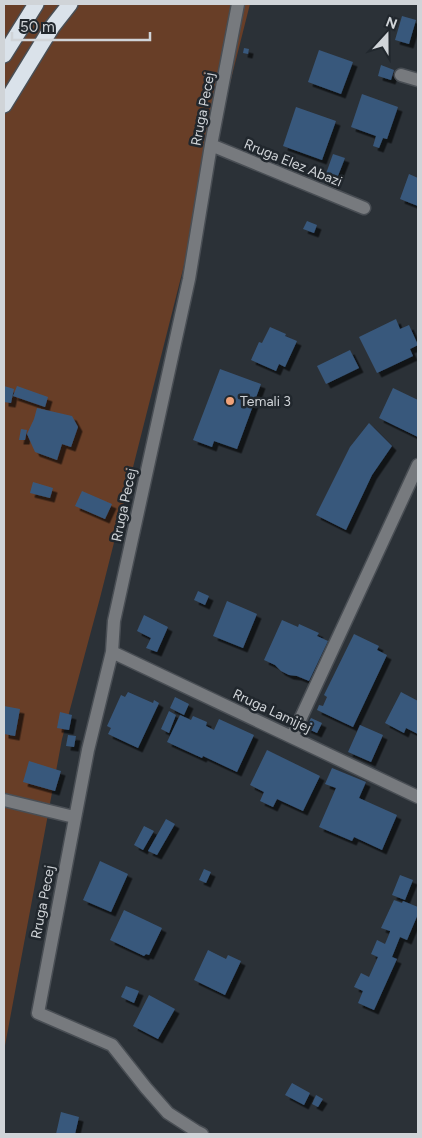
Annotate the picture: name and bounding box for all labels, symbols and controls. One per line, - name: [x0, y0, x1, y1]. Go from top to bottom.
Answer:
- scale bar: [12, 10, 150, 42]
- north arrow: [362, 10, 412, 60]
- text: N: [383, 13, 400, 33]
- text: 50 m: [20, 18, 55, 36]
- street label: Rruga Pecej: [188, 71, 218, 147]
- street label: Rruga Elez Abazi: [241, 136, 345, 190]
- place label: Temali 3: [240, 393, 291, 410]
- marker: Temali 3: [224, 395, 236, 407]
- street label: Rruga Pecej: [108, 467, 140, 543]
- street label: Rruga Lamijej: [230, 685, 314, 737]
- street label: Rruga Pecej: [28, 864, 58, 940]

